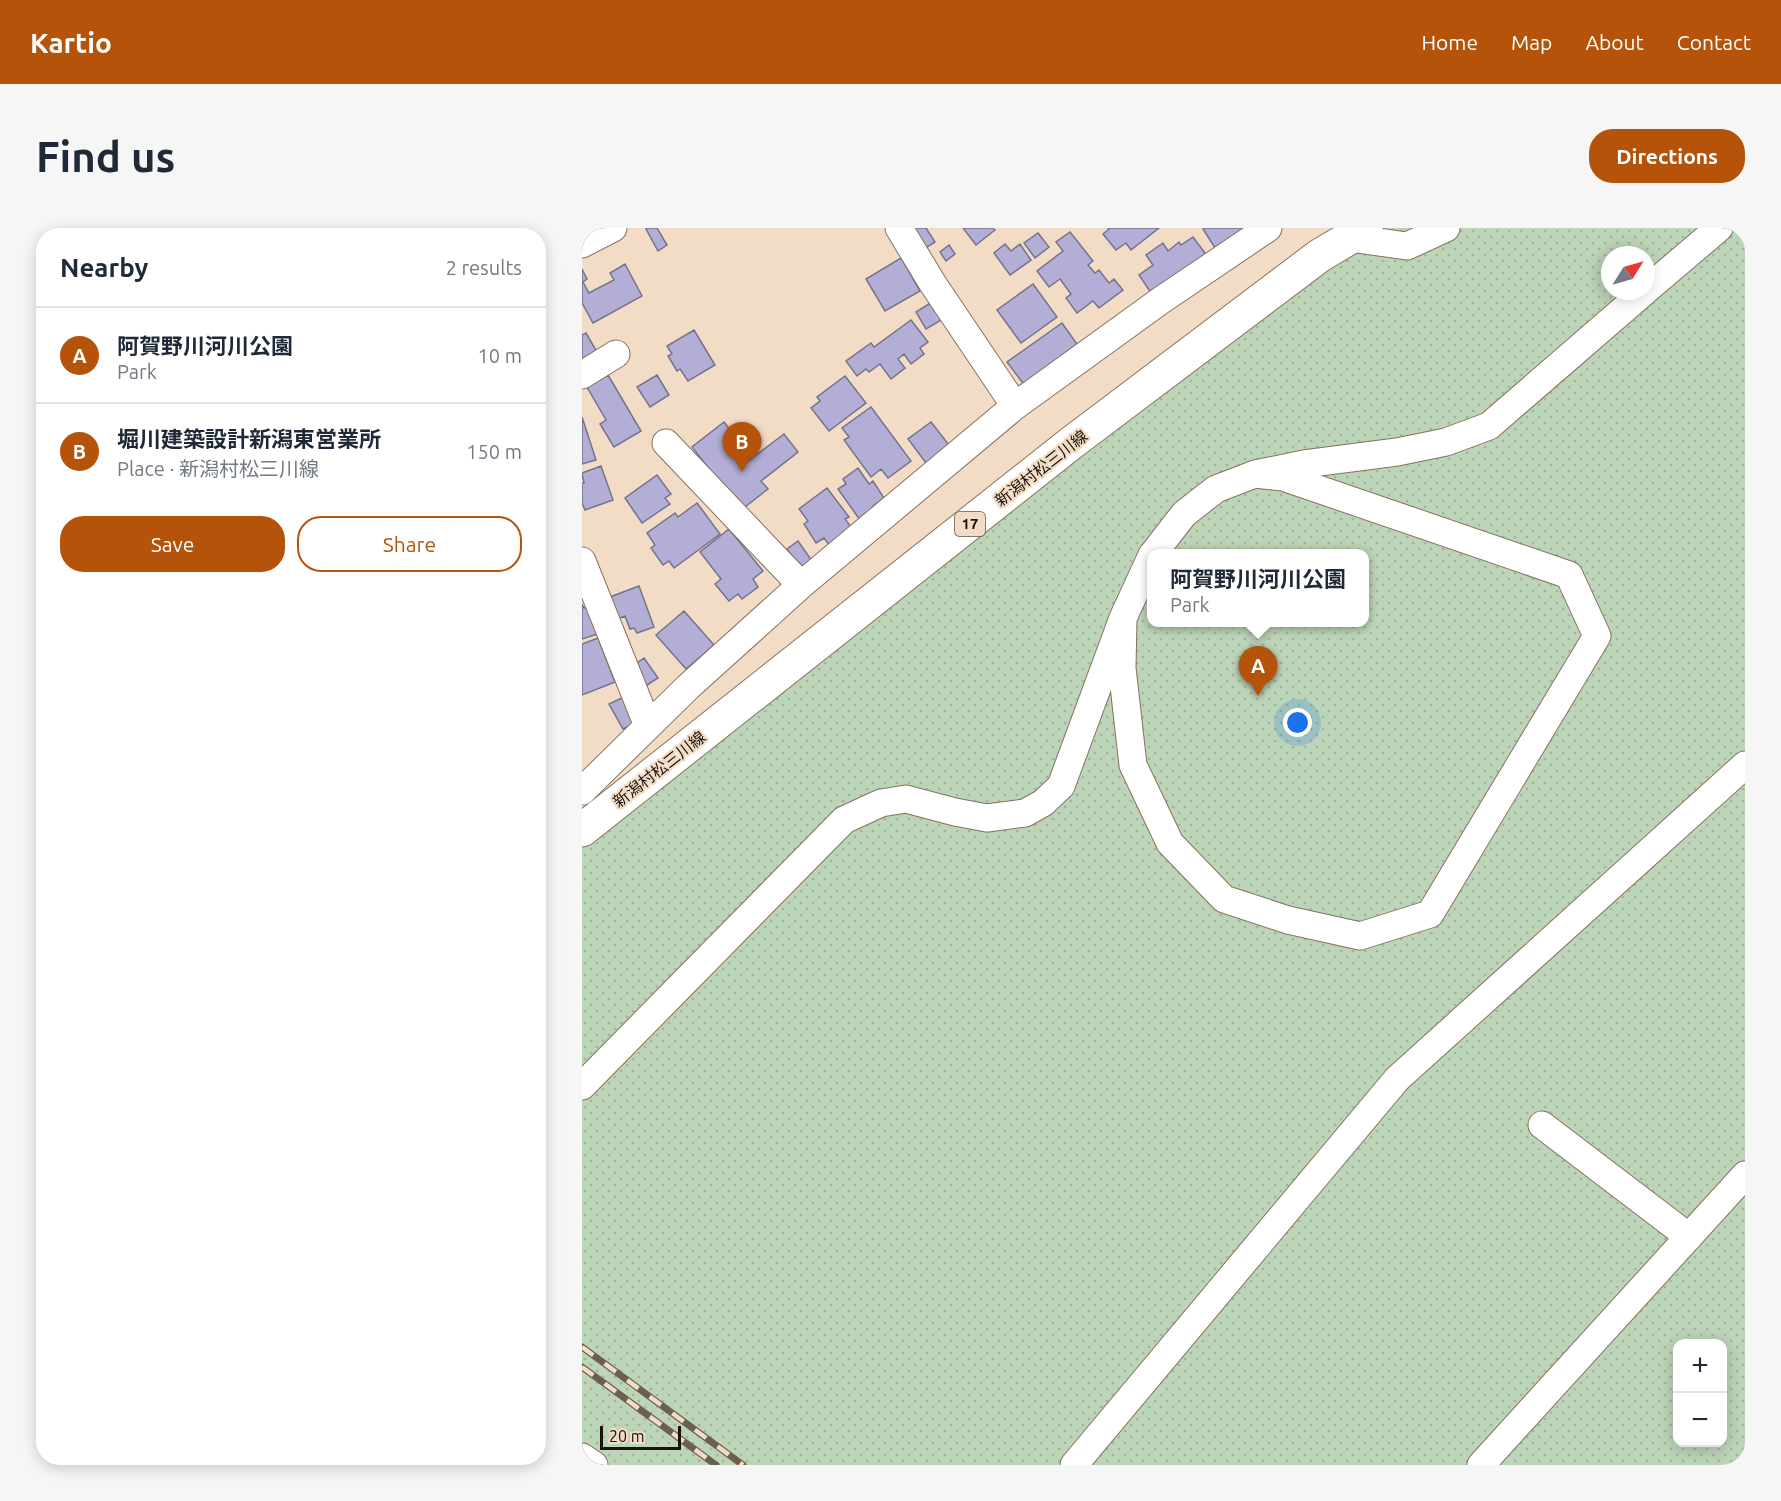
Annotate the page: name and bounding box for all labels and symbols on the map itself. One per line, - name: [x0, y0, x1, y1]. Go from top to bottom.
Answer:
- north arrow: [1601, 246, 1655, 300]
- pin: B: [722, 422, 762, 472]
- street label: 新潟村松三川線: [991, 426, 1091, 510]
- road number: 17: [955, 512, 985, 536]
- pin: A: [1238, 646, 1278, 696]
- your location: [1283, 708, 1312, 737]
- street label: 新潟村松三川線: [609, 727, 709, 811]
- scale bar: [600, 1423, 681, 1450]

